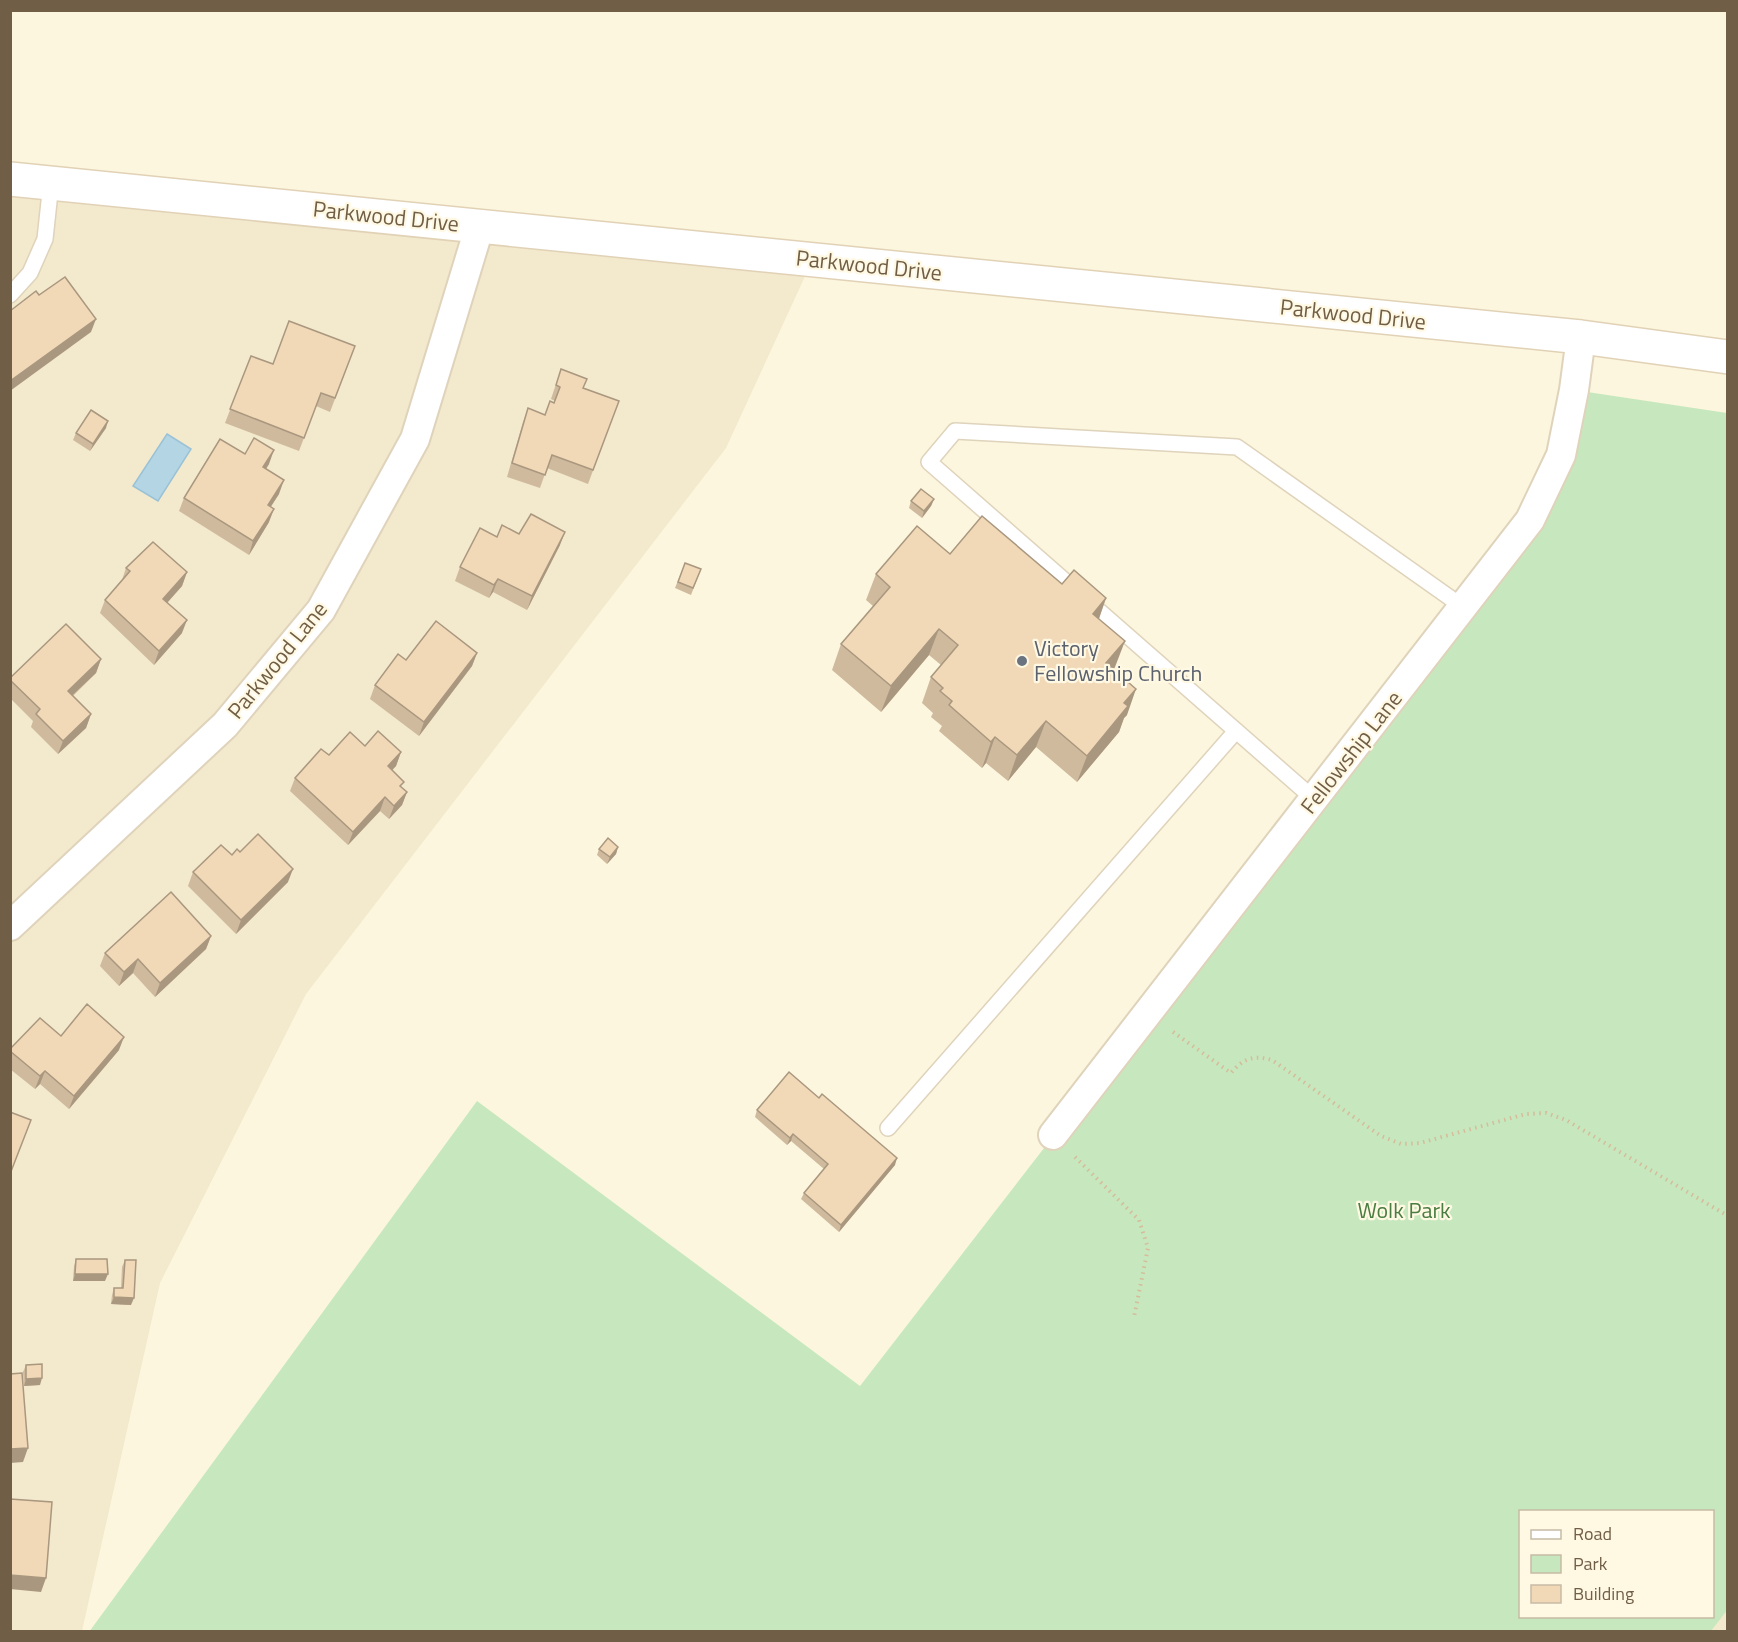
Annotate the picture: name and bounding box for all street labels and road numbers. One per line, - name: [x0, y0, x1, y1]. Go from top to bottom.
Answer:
- street label: Parkwood Drive: [311, 191, 461, 241]
- street label: Parkwood Drive: [794, 240, 944, 290]
- street label: Parkwood Drive: [1278, 289, 1428, 339]
- street label: Parkwood Lane: [219, 594, 335, 726]
- street label: Fellowship Lane: [1292, 683, 1410, 821]

